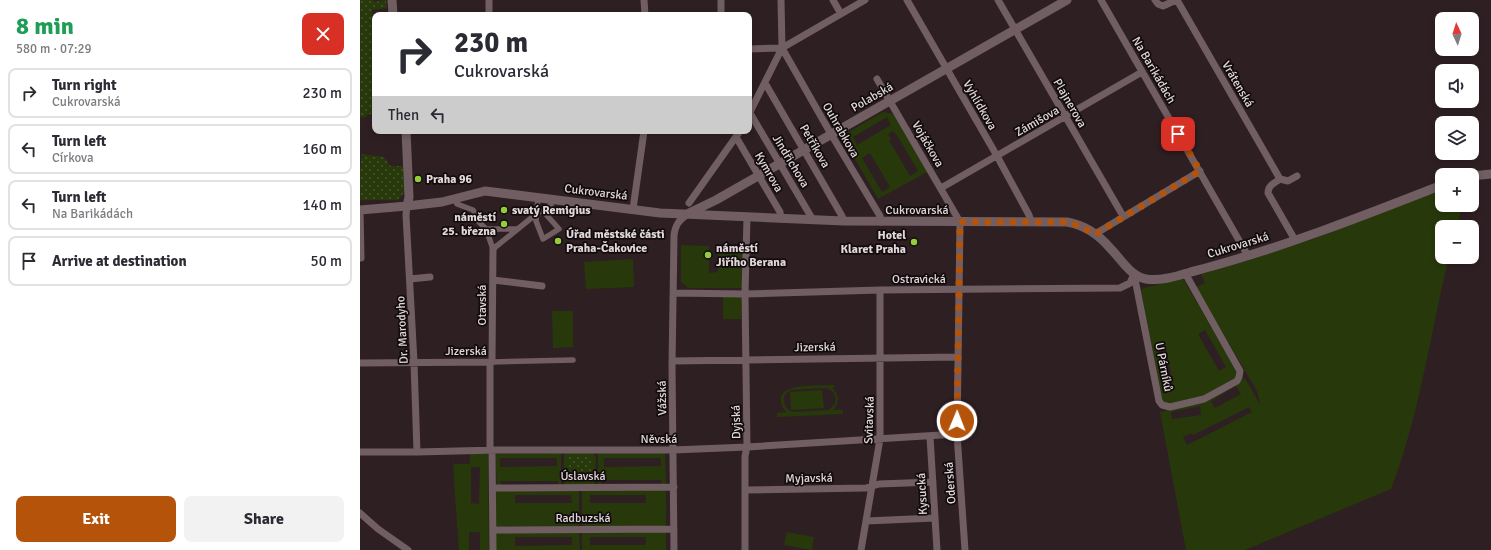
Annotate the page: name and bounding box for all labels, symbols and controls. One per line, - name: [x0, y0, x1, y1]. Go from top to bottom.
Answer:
- text: 8 min: [16, 11, 74, 41]
- north arrow: [1435, 12, 1479, 56]
- map controls: [1435, 12, 1479, 264]
- button: close: [302, 13, 344, 55]
- text: 230 m: [454, 26, 528, 60]
- icon: right: [388, 28, 440, 80]
- street label: Na Barikádách: [1128, 34, 1179, 106]
- text: 580 m · 07:29: [16, 41, 92, 57]
- street label: Vrátenská: [1218, 58, 1257, 110]
- text: Cukrovarská: [454, 60, 549, 82]
- button: sound: [1435, 64, 1479, 108]
- text: Turn right: [52, 76, 117, 94]
- street label: Plajnerova: [1050, 76, 1090, 130]
- street label: Vyhlídkova: [959, 78, 1000, 133]
- street label: Polabská: [849, 79, 896, 115]
- icon: right: [18, 82, 40, 104]
- text: 230 m: [302, 84, 342, 102]
- text: Cukrovarská: [52, 94, 121, 110]
- street label: Ouhrabkova: [819, 100, 862, 160]
- street label: Zámišova: [1013, 103, 1062, 140]
- icon: left: [427, 104, 449, 126]
- text: Then: [388, 106, 419, 124]
- button: layers: [1435, 116, 1479, 160]
- pin: [1161, 117, 1195, 151]
- street label: Vojáčkova: [908, 118, 947, 170]
- street label: Petříkova: [796, 122, 833, 171]
- icon: arrive: [1167, 123, 1189, 145]
- text: Turn left: [52, 132, 106, 150]
- street label: Jindřichova: [769, 132, 812, 191]
- icon: left: [18, 138, 40, 160]
- text: 160 m: [302, 140, 342, 158]
- street label: Kymrova: [751, 149, 786, 195]
- text: Církova: [52, 150, 94, 166]
- button: +: [1435, 168, 1479, 212]
- place label: Praha 96: [426, 172, 473, 187]
- marker: Praha 96: [413, 174, 423, 184]
- street label: Cukrovarská: [564, 181, 628, 204]
- text: Turn left: [52, 188, 106, 206]
- icon: left: [18, 194, 40, 216]
- text: 140 m: [302, 196, 342, 214]
- place label: svatý Remigius: [512, 203, 591, 218]
- street label: Cukrovarská: [885, 203, 949, 218]
- marker: svatý Remigius: [499, 205, 509, 215]
- text: Na Barikádách: [52, 206, 133, 222]
- place label: náměstí 25. března: [442, 210, 496, 239]
- marker: náměstí 25. března: [499, 219, 509, 229]
- button: −: [1435, 220, 1479, 264]
- place label: Úřad městské části Praha-Čakovice: [566, 227, 665, 256]
- place label: Hotel Klaret Praha: [841, 228, 906, 257]
- street label: Cukrovarská: [1206, 229, 1271, 262]
- marker: Úřad městské části Praha-Čakovice: [553, 236, 563, 246]
- marker: Hotel Klaret Praha: [909, 237, 919, 247]
- place label: náměstí Jiřího Berana: [716, 241, 786, 270]
- icon: arrive: [18, 250, 40, 272]
- marker: náměstí Jiřího Berana: [703, 250, 713, 260]
- text: Arrive at destination: [52, 252, 187, 270]
- text: 50 m: [311, 252, 342, 270]
- street label: Ostravická: [892, 272, 946, 287]
- street label: Otavská: [475, 285, 490, 325]
- street label: Dr. Marodyho: [393, 296, 412, 364]
- street label: Jizerská: [794, 340, 836, 355]
- street label: U Párníků: [1151, 341, 1176, 393]
- street label: Jizerská: [445, 344, 487, 359]
- street label: Vážská: [655, 380, 670, 416]
- street label: Svitavská: [861, 396, 878, 444]
- position arrow: [936, 400, 978, 442]
- street label: Dyjská: [729, 405, 744, 439]
- street label: Něvská: [641, 432, 677, 447]
- street label: Oderská: [942, 461, 959, 504]
- street label: Úslavská: [560, 469, 606, 484]
- street label: Myjavská: [785, 471, 833, 486]
- street label: Kysucká: [914, 473, 931, 515]
- button: Exit: [16, 496, 176, 542]
- button: Share: [184, 496, 344, 542]
- street label: Radbuzská: [555, 511, 611, 526]

